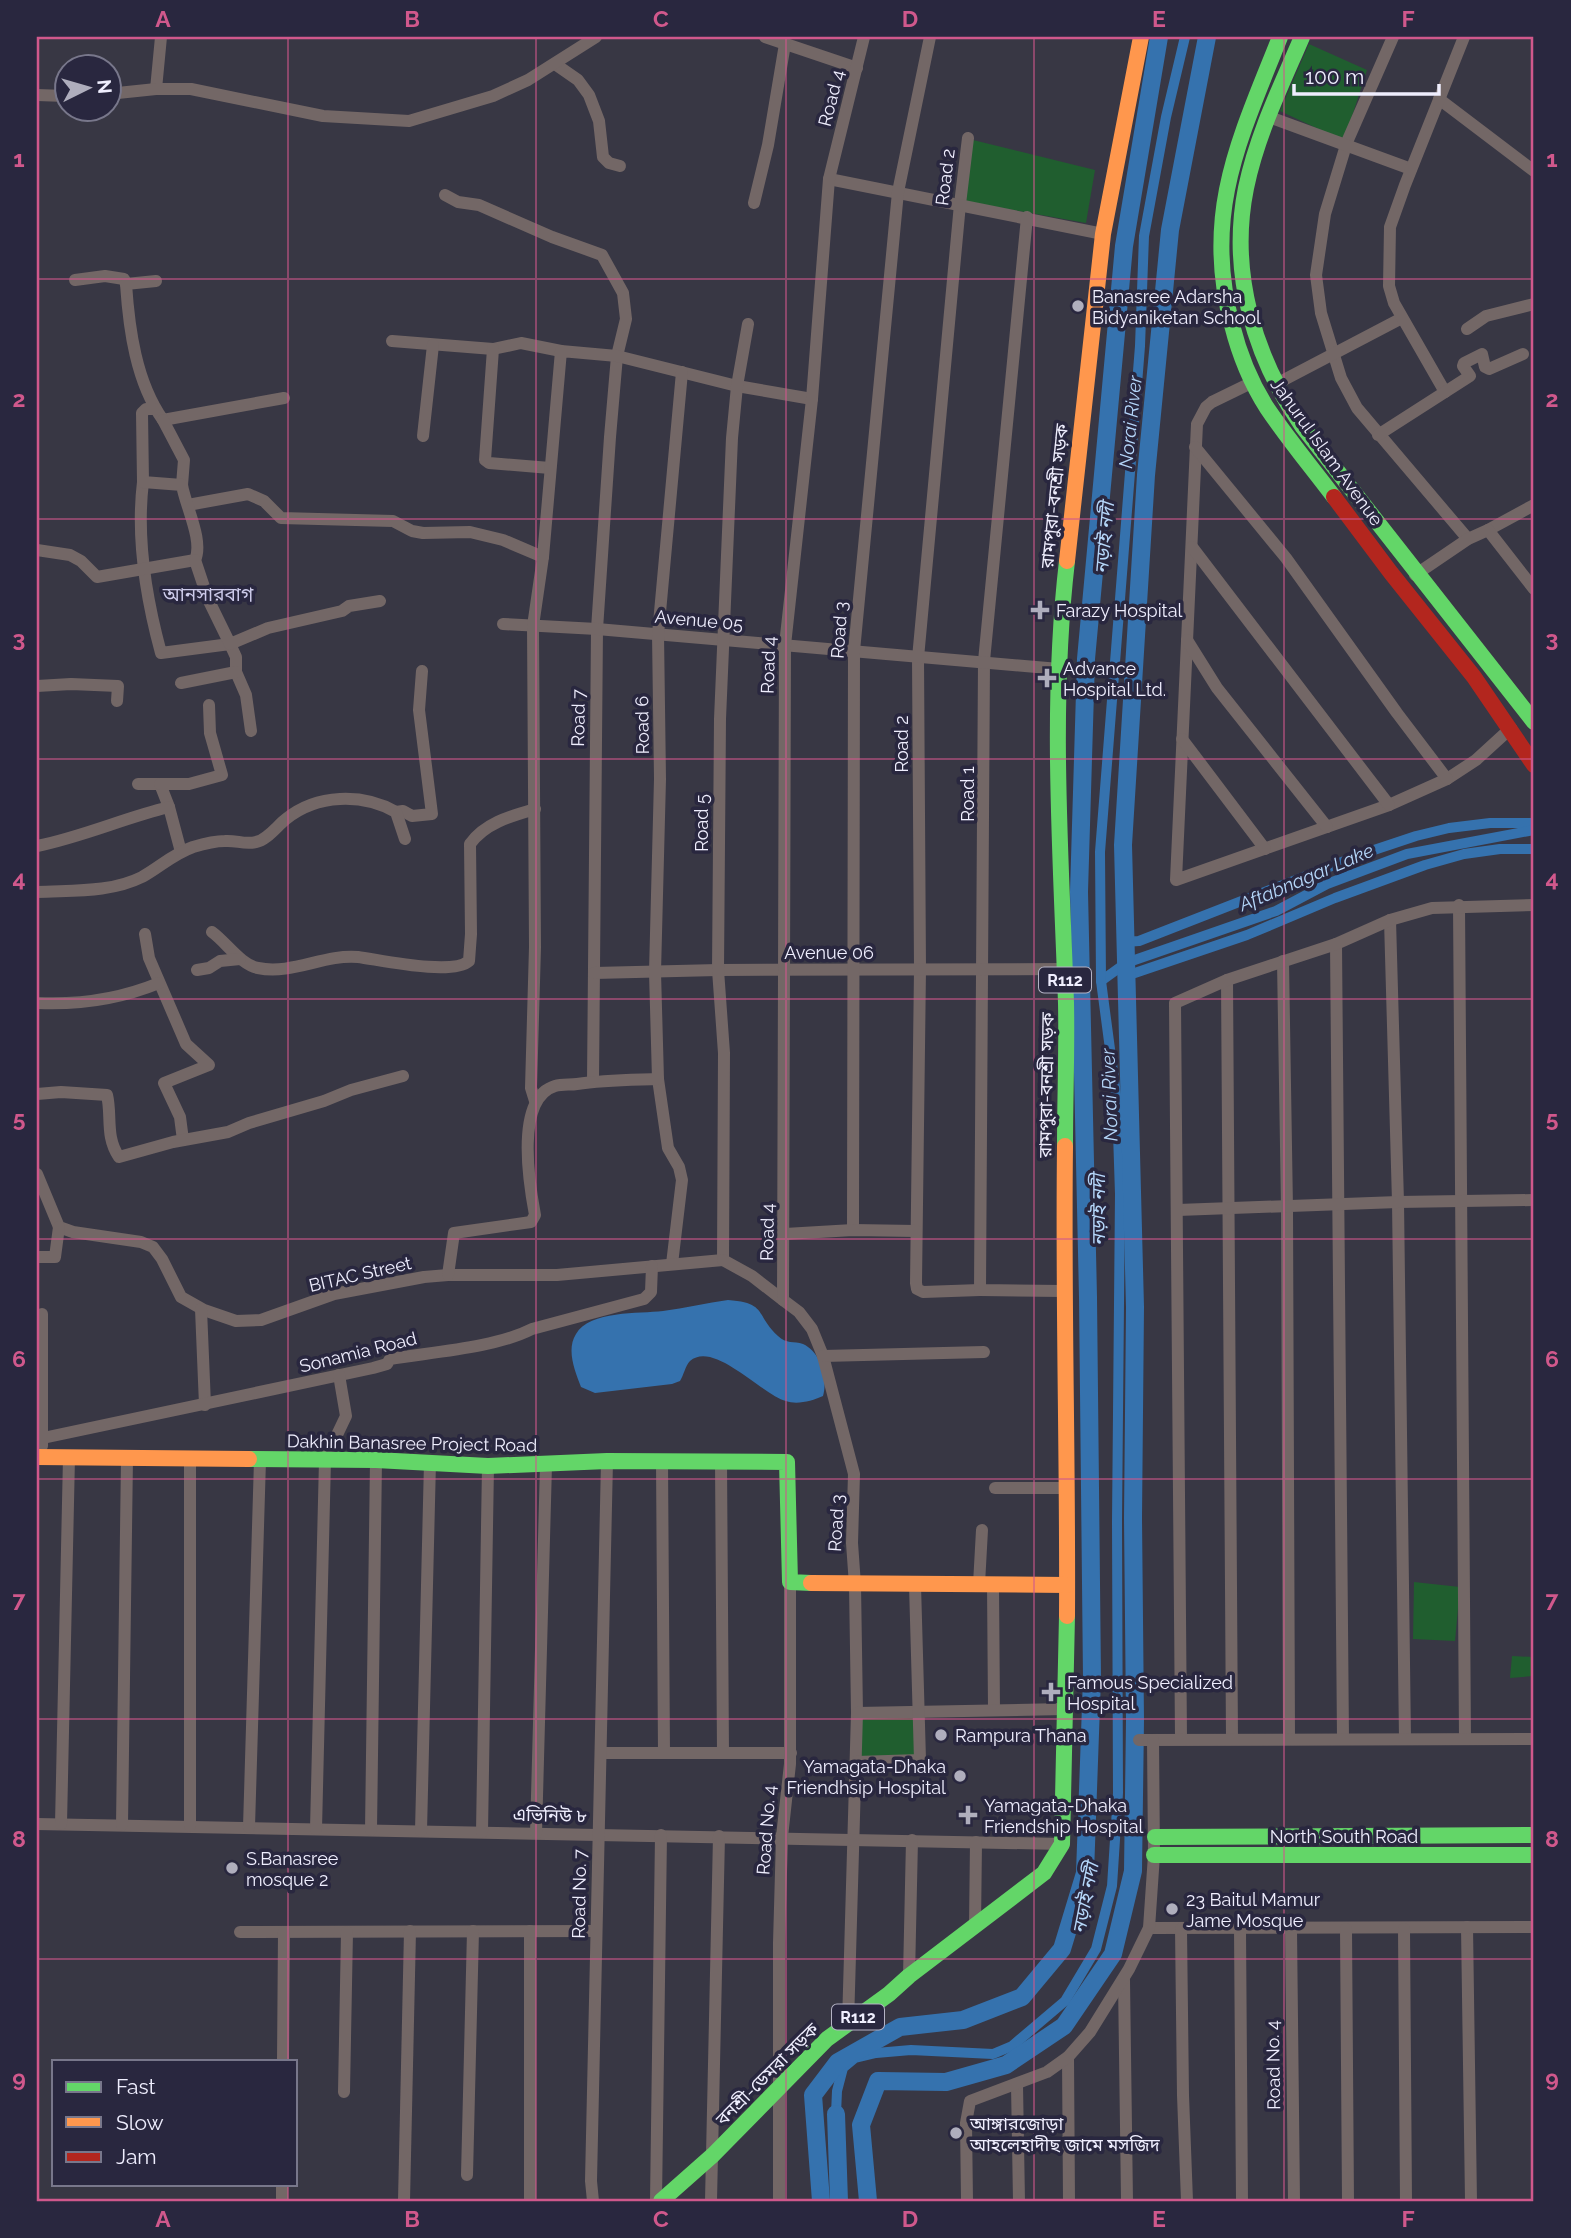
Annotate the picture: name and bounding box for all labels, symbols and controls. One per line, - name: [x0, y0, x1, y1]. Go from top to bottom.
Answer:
- text: A: [155, 5, 171, 32]
- text: B: [404, 5, 420, 32]
- text: C: [653, 5, 669, 32]
- text: D: [902, 5, 918, 32]
- text: E: [1152, 5, 1166, 32]
- text: F: [1401, 5, 1415, 32]
- north arrow: [52, 52, 122, 122]
- scale bar: [1294, 52, 1440, 96]
- text: 100 m: [1305, 64, 1364, 89]
- street label: Road 4: [814, 67, 848, 128]
- text: N: [93, 78, 117, 95]
- text: 1: [13, 145, 25, 172]
- text: 1: [1546, 145, 1558, 172]
- street label: Road 2: [931, 147, 959, 207]
- place label: Banasree Adarsha Bidyaniketan School: [1092, 286, 1261, 328]
- marker: Banasree Adarsha Bidyaniketan School: [1070, 298, 1086, 314]
- water label: Norai River: [1114, 373, 1146, 469]
- street label: Jahurul Islam Avenue: [1266, 374, 1388, 530]
- text: 2: [13, 385, 25, 412]
- text: 2: [1546, 385, 1558, 412]
- street label: রামপুরা-বনশ্রী সড়ক: [1036, 422, 1073, 570]
- water label: নড়াই নদী: [1090, 497, 1118, 575]
- district label: আনসারবাগ: [162, 583, 254, 605]
- marker: Farazy Hospital: [1030, 600, 1050, 620]
- place label: Farazy Hospital: [1056, 600, 1182, 621]
- street label: Road 3: [827, 601, 851, 659]
- street label: Avenue 05: [654, 606, 744, 634]
- text: 3: [13, 625, 25, 652]
- text: 3: [1546, 625, 1558, 652]
- street label: Road 4: [757, 636, 780, 694]
- place label: Advance Hospital Ltd.: [1063, 658, 1166, 700]
- marker: Advance Hospital Ltd.: [1037, 668, 1057, 688]
- street label: Road 7: [567, 689, 589, 747]
- street label: Road 6: [631, 695, 653, 754]
- street label: Road 2: [891, 715, 912, 773]
- street label: Road 1: [957, 766, 978, 822]
- street label: Road 5: [691, 794, 712, 852]
- water label: Aftabnagar Lake: [1235, 839, 1377, 916]
- text: 4: [12, 865, 26, 892]
- text: 4: [1545, 865, 1559, 892]
- street label: Avenue 06: [784, 942, 874, 963]
- road number: R112: [1039, 968, 1091, 992]
- street label: রামপুরা-বনশ্রী সড়ক: [1034, 1012, 1059, 1159]
- water label: Norai River: [1096, 1047, 1122, 1142]
- text: 5: [13, 1105, 26, 1132]
- text: 5: [1546, 1105, 1559, 1132]
- water label: নড়াই নদী: [1087, 1170, 1109, 1246]
- street label: Road 4: [756, 1203, 778, 1261]
- street label: BITAC Street: [307, 1252, 413, 1296]
- street label: Sonamia Road: [297, 1327, 419, 1377]
- text: 6: [12, 1345, 26, 1372]
- text: 6: [1545, 1345, 1559, 1372]
- street label: Dakhin Banasree Project Road: [287, 1430, 537, 1456]
- street label: Road 3: [824, 1494, 848, 1552]
- text: 7: [13, 1585, 26, 1612]
- text: 7: [1546, 1585, 1559, 1612]
- place label: Famous Specialized Hospital: [1067, 1672, 1233, 1714]
- marker: Famous Specialized Hospital: [1041, 1682, 1061, 1702]
- place label: Rampura Thana: [955, 1725, 1087, 1746]
- marker: Rampura Thana: [933, 1727, 949, 1743]
- place label: Yamagata-Dhaka Friendhsip Hospital: [786, 1756, 946, 1798]
- marker: Yamagata-Dhaka Friendhsip Hospital: [952, 1768, 968, 1784]
- street label: Road No. 4: [752, 1784, 780, 1875]
- place label: Yamagata-Dhaka Friendship Hospital: [984, 1795, 1144, 1837]
- street label: এভিনিউ ৮: [513, 1804, 588, 1826]
- marker: Yamagata-Dhaka Friendship Hospital: [958, 1805, 978, 1825]
- text: 8: [12, 1825, 26, 1852]
- text: 8: [1545, 1825, 1559, 1852]
- street label: North South Road: [1270, 1826, 1418, 1847]
- place label: S.Banasree mosque 2: [246, 1848, 339, 1890]
- street label: Road No. 7: [568, 1849, 590, 1939]
- water label: নড়াই নদী: [1067, 1857, 1103, 1935]
- marker: S.Banasree mosque 2: [224, 1860, 240, 1876]
- place label: 23 Baitul Mamur Jame Mosque: [1186, 1889, 1321, 1931]
- marker: 23 Baitul Mamur Jame Mosque: [1164, 1901, 1180, 1917]
- road number: R112: [832, 2005, 884, 2030]
- street label: বনশ্রী-ডেমরা সড়ক: [711, 2018, 823, 2130]
- street label: Road No. 4: [1262, 2020, 1284, 2110]
- legend: [52, 2060, 298, 2186]
- text: 9: [12, 2065, 26, 2092]
- text: 9: [1545, 2065, 1559, 2092]
- text: Fast: [116, 2074, 156, 2099]
- text: Slow: [116, 2110, 164, 2135]
- place label: আঙ্গারজোড়া আহলেহাদীছ জামে মসজিদ: [969, 2113, 1161, 2155]
- marker: আঙ্গারজোড়া আহলেহাদীছ জামে মসজিদ: [948, 2125, 964, 2141]
- text: Jam: [116, 2144, 157, 2169]
- text: A: [155, 2205, 171, 2232]
- text: B: [404, 2205, 420, 2232]
- text: C: [653, 2205, 669, 2232]
- text: D: [902, 2205, 918, 2232]
- text: E: [1152, 2205, 1166, 2232]
- text: F: [1401, 2205, 1415, 2232]

